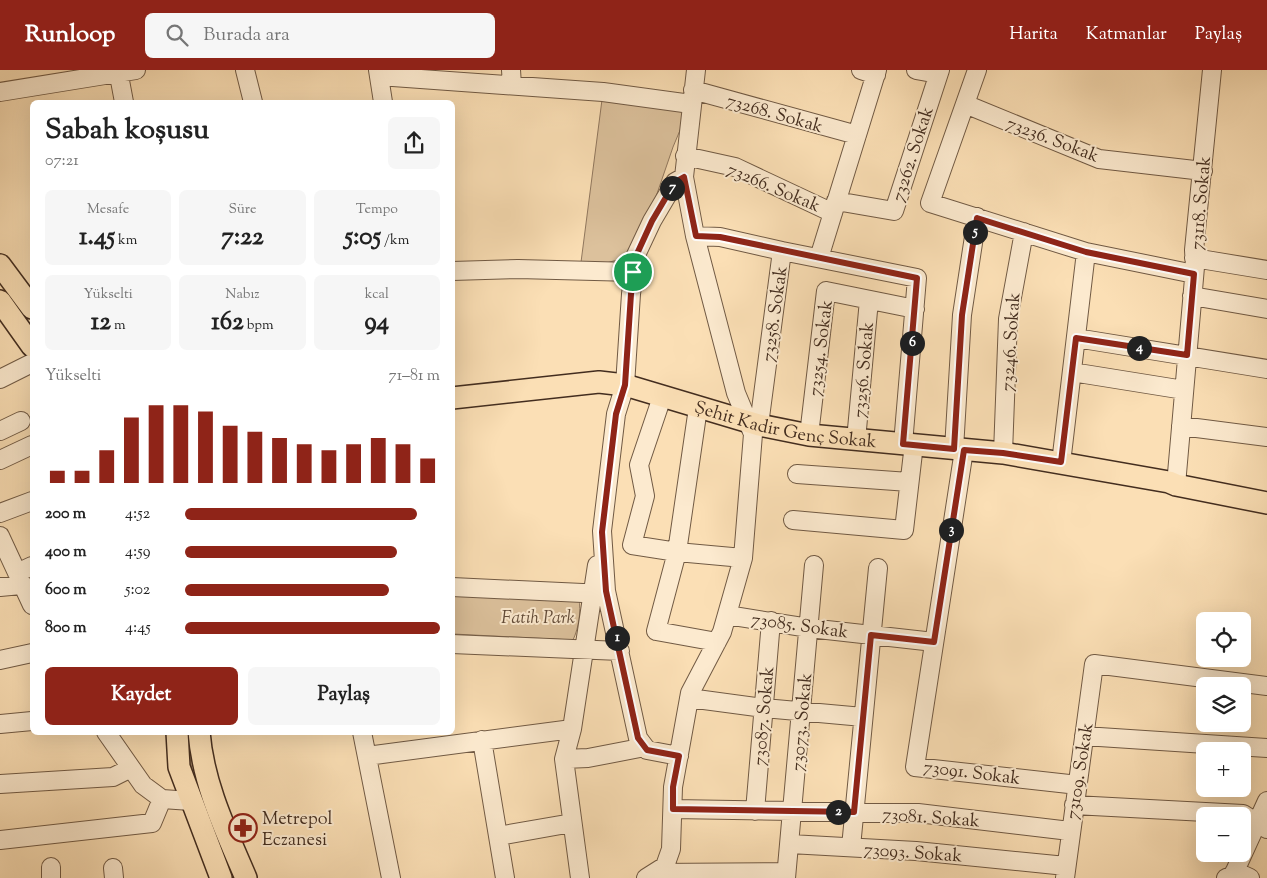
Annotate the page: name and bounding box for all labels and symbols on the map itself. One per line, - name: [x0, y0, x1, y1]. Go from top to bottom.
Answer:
- street label: 73268. Sokak: [723, 89, 826, 141]
- street label: 73262. Sokak: [886, 104, 942, 206]
- street label: 73236. Sokak: [1002, 111, 1102, 170]
- street label: 73118. Sokak: [1185, 155, 1219, 251]
- street label: 73266. Sokak: [723, 158, 824, 220]
- pin: 7: [660, 176, 684, 200]
- pin: 5: [962, 220, 988, 244]
- pin: [612, 251, 654, 293]
- street label: 73258. Sokak: [756, 265, 796, 364]
- street label: 73246. Sokak: [996, 292, 1028, 392]
- street label: 73254. Sokak: [803, 298, 841, 398]
- street label: 73256. Sokak: [848, 321, 882, 419]
- pin: 6: [900, 330, 924, 356]
- pin: 4: [1126, 336, 1152, 360]
- street label: Şehit Kadir Genç Sokak: [691, 395, 878, 456]
- pin: 3: [938, 518, 964, 542]
- park label: Fatih Park: [501, 606, 575, 632]
- street label: 73085. Sokak: [750, 607, 850, 647]
- pin: 1: [604, 626, 630, 650]
- street label: 73087. Sokak: [748, 665, 782, 767]
- street label: 73073. Sokak: [786, 672, 820, 772]
- street label: 73109. Sokak: [1061, 721, 1101, 821]
- street label: 73091. Sokak: [922, 755, 1022, 793]
- pin: 2: [826, 800, 850, 824]
- street label: 73081. Sokak: [881, 803, 981, 835]
- place label: Metrepol Eczanesi: [262, 807, 332, 854]
- pharmacy icon: Metrepol Eczanesi: [228, 813, 258, 843]
- street label: 73093. Sokak: [863, 838, 963, 870]

